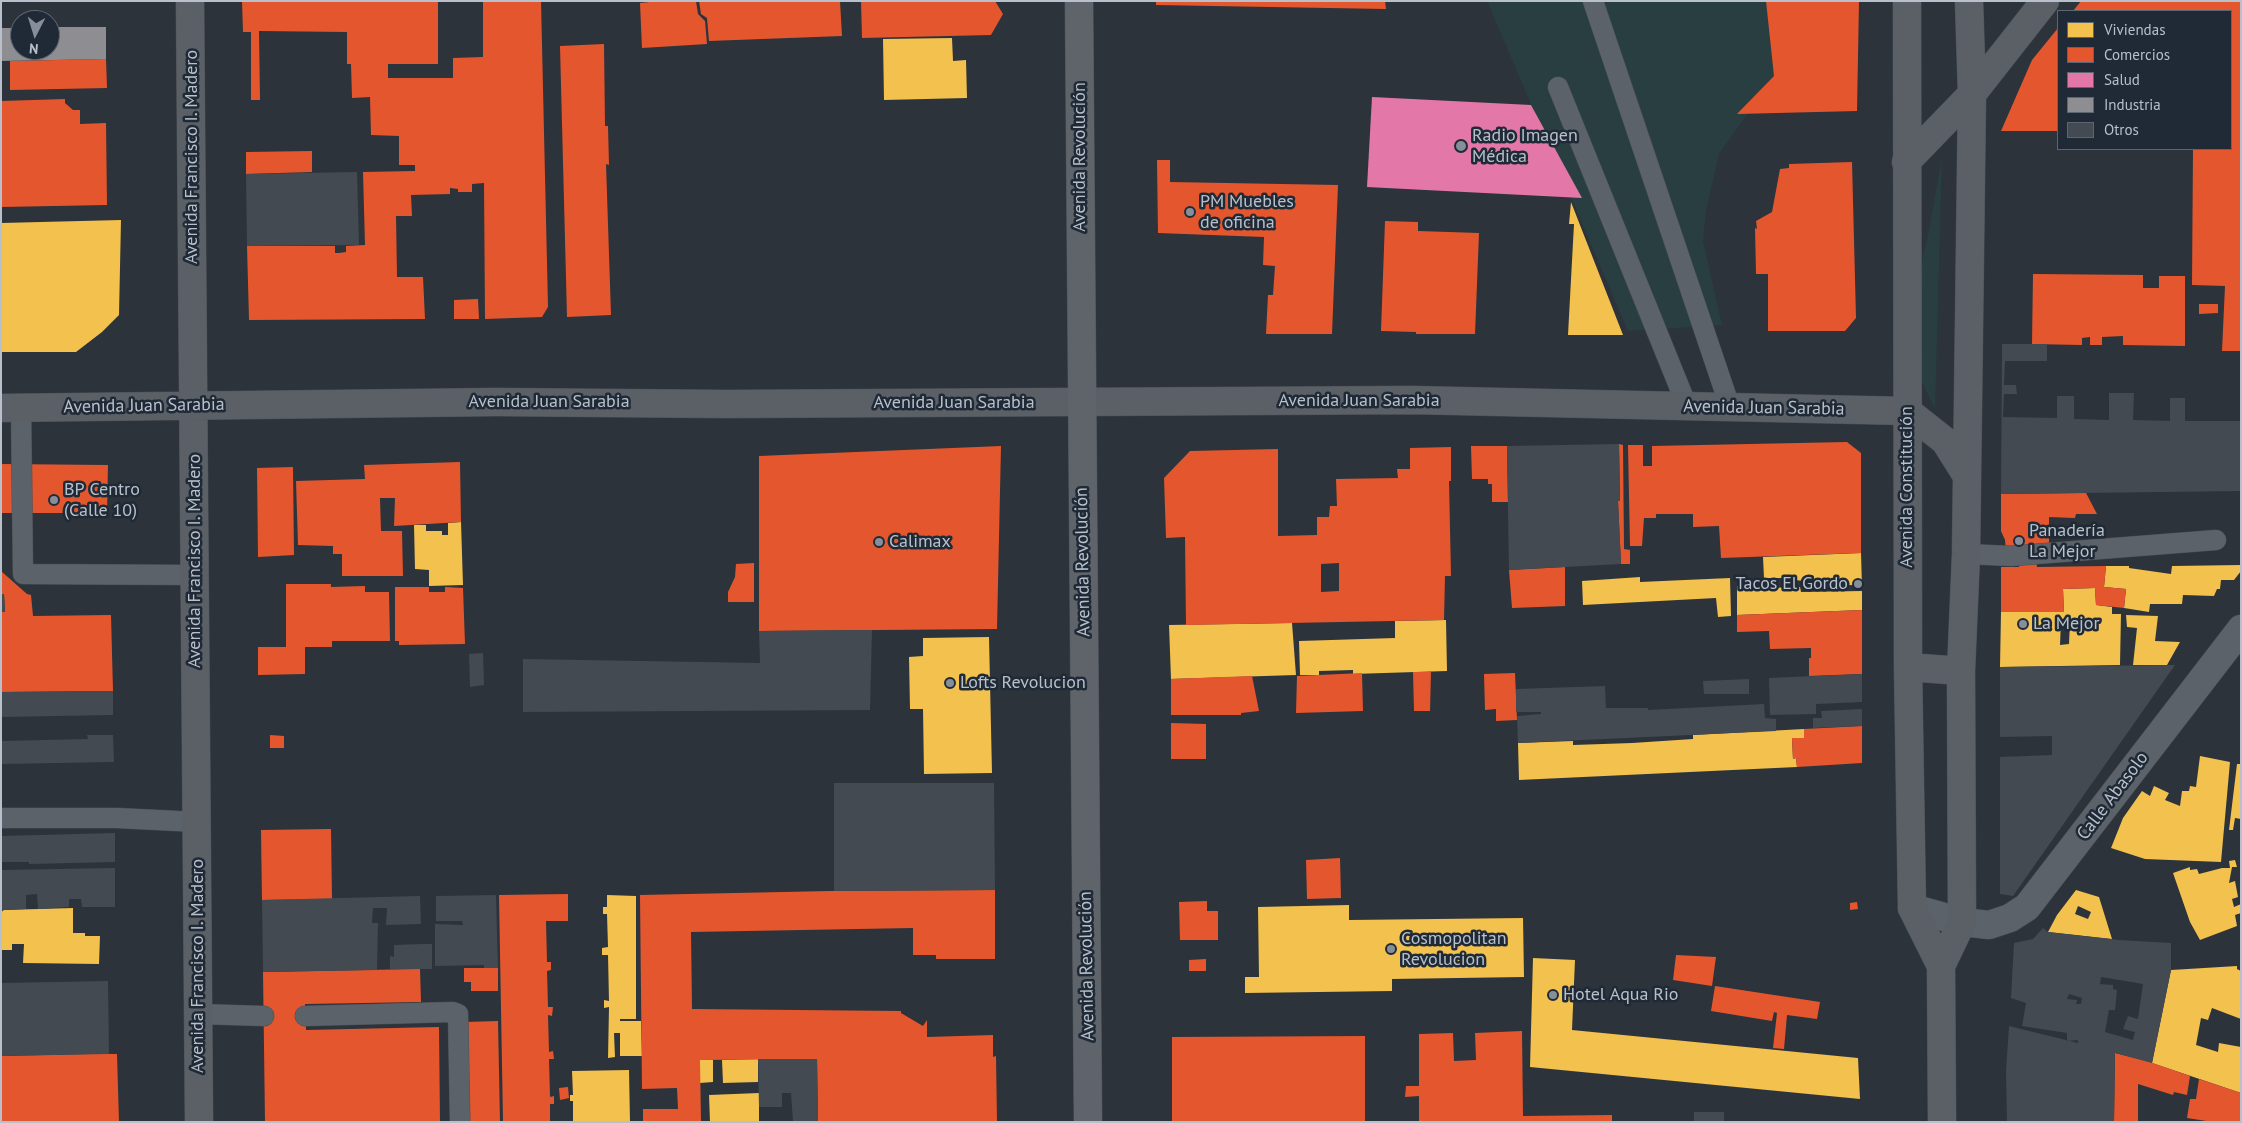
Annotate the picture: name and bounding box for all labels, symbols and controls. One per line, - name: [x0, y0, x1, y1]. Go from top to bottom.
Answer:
- north arrow: [10, 10, 60, 60]
- legend: [2057, 10, 2232, 150]
- text: Viviendas: [2104, 20, 2165, 39]
- text: N: [28, 40, 39, 58]
- text: Comercios: [2104, 45, 2170, 64]
- street label: Avenida Francisco I. Madero: [181, 50, 203, 264]
- text: Salud: [2104, 70, 2140, 89]
- street label: Avenida Revolución: [1069, 82, 1091, 232]
- text: Industria: [2104, 95, 2161, 114]
- text: Otros: [2104, 120, 2139, 139]
- place label: Radio Imagen Médica: [1472, 125, 1578, 168]
- marker: Radio Imagen Médica: [1454, 139, 1468, 153]
- place label: PM Muebles de oficina: [1200, 191, 1294, 233]
- marker: PM Muebles de oficina: [1184, 206, 1196, 218]
- street label: Avenida Juan Sarabia: [1278, 390, 1440, 412]
- street label: Avenida Juan Sarabia: [468, 391, 630, 413]
- street label: Avenida Juan Sarabia: [873, 392, 1035, 414]
- street label: Avenida Juan Sarabia: [63, 394, 225, 418]
- street label: Avenida Juan Sarabia: [1683, 396, 1845, 420]
- street label: Avenida Constitución: [1896, 406, 1918, 568]
- street label: Avenida Francisco I. Madero: [184, 454, 206, 668]
- place label: BP Centro (Calle 10): [64, 479, 140, 522]
- street label: Avenida Revolución: [1071, 487, 1095, 637]
- marker: BP Centro (Calle 10): [48, 494, 60, 506]
- place label: Panadería La Mejor: [2029, 520, 2105, 562]
- place label: Calimax: [889, 531, 951, 553]
- marker: Panadería La Mejor: [2013, 535, 2025, 547]
- marker: Calimax: [873, 536, 885, 548]
- place label: Tacos El Gordo: [1735, 573, 1848, 595]
- marker: Tacos El Gordo: [1852, 578, 1864, 590]
- place label: La Mejor: [2033, 613, 2100, 635]
- marker: La Mejor: [2017, 618, 2029, 630]
- place label: Lofts Revolucion: [960, 672, 1086, 694]
- marker: Lofts Revolucion: [944, 677, 956, 689]
- street label: Calle Abasolo: [2073, 748, 2153, 844]
- street label: Avenida Francisco I. Madero: [187, 859, 209, 1073]
- street label: Avenida Revolución: [1075, 891, 1099, 1041]
- place label: Cosmopolitan Revolucion: [1401, 928, 1506, 971]
- marker: Cosmopolitan Revolucion: [1385, 943, 1397, 955]
- place label: Hotel Aqua Rio: [1563, 984, 1678, 1006]
- marker: Hotel Aqua Rio: [1547, 989, 1559, 1001]

